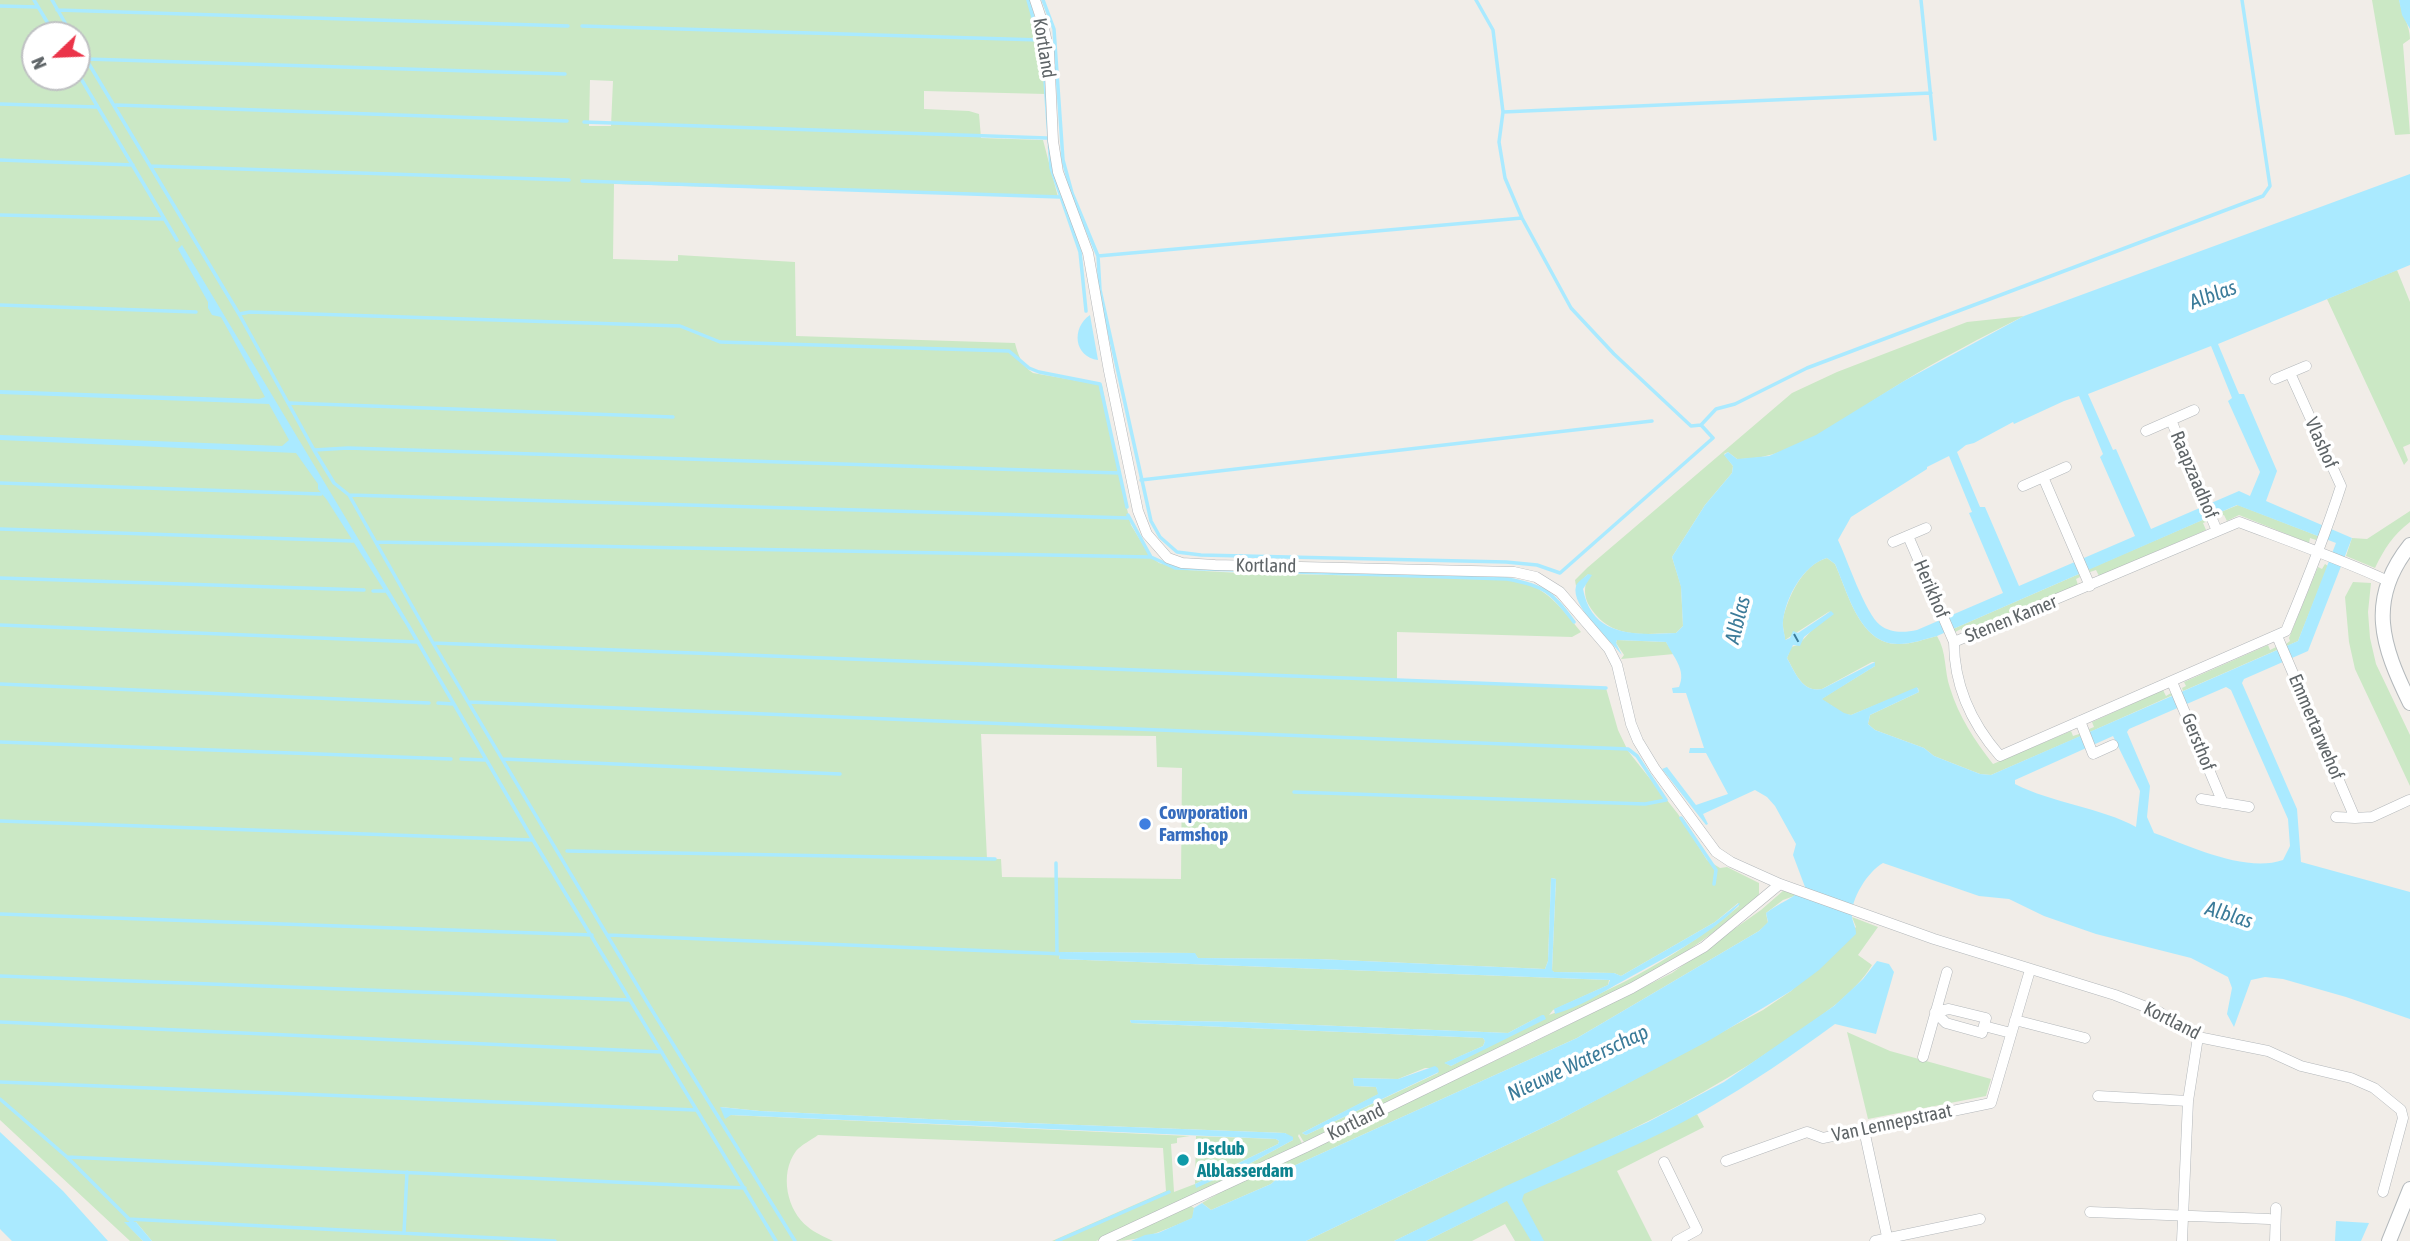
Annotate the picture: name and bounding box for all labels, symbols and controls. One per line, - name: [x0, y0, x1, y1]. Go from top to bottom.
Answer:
- street label: Kortland: [1028, 16, 1060, 80]
- north arrow: [21, 21, 91, 91]
- text: N: [26, 54, 51, 73]
- water label: Alblas: [2186, 275, 2240, 315]
- street label: Vlashof: [2300, 414, 2342, 472]
- street label: Raapzaadhof: [2165, 428, 2223, 522]
- street label: Kortland: [1235, 554, 1297, 578]
- street label: Herikhof: [1909, 556, 1953, 622]
- street label: Stenen Kamer: [1962, 590, 2060, 648]
- water label: Alblas: [1720, 594, 1756, 646]
- street label: Emmertarwehof: [2284, 671, 2348, 783]
- street label: Gersthof: [2176, 710, 2220, 774]
- place label: Cowporation Farmshop: [1159, 802, 1248, 846]
- marker: Cowporation Farmshop: [1137, 816, 1153, 832]
- water label: Alblas: [2202, 896, 2256, 934]
- street label: Kortland: [2140, 997, 2204, 1045]
- water label: Nieuwe Waterschap: [1504, 1019, 1652, 1107]
- street label: Kortland: [1324, 1098, 1388, 1146]
- street label: Van Lennepstraat: [1830, 1099, 1954, 1147]
- place label: IJsclub Alblasserdam: [1197, 1138, 1293, 1182]
- marker: IJsclub Alblasserdam: [1175, 1152, 1191, 1168]

